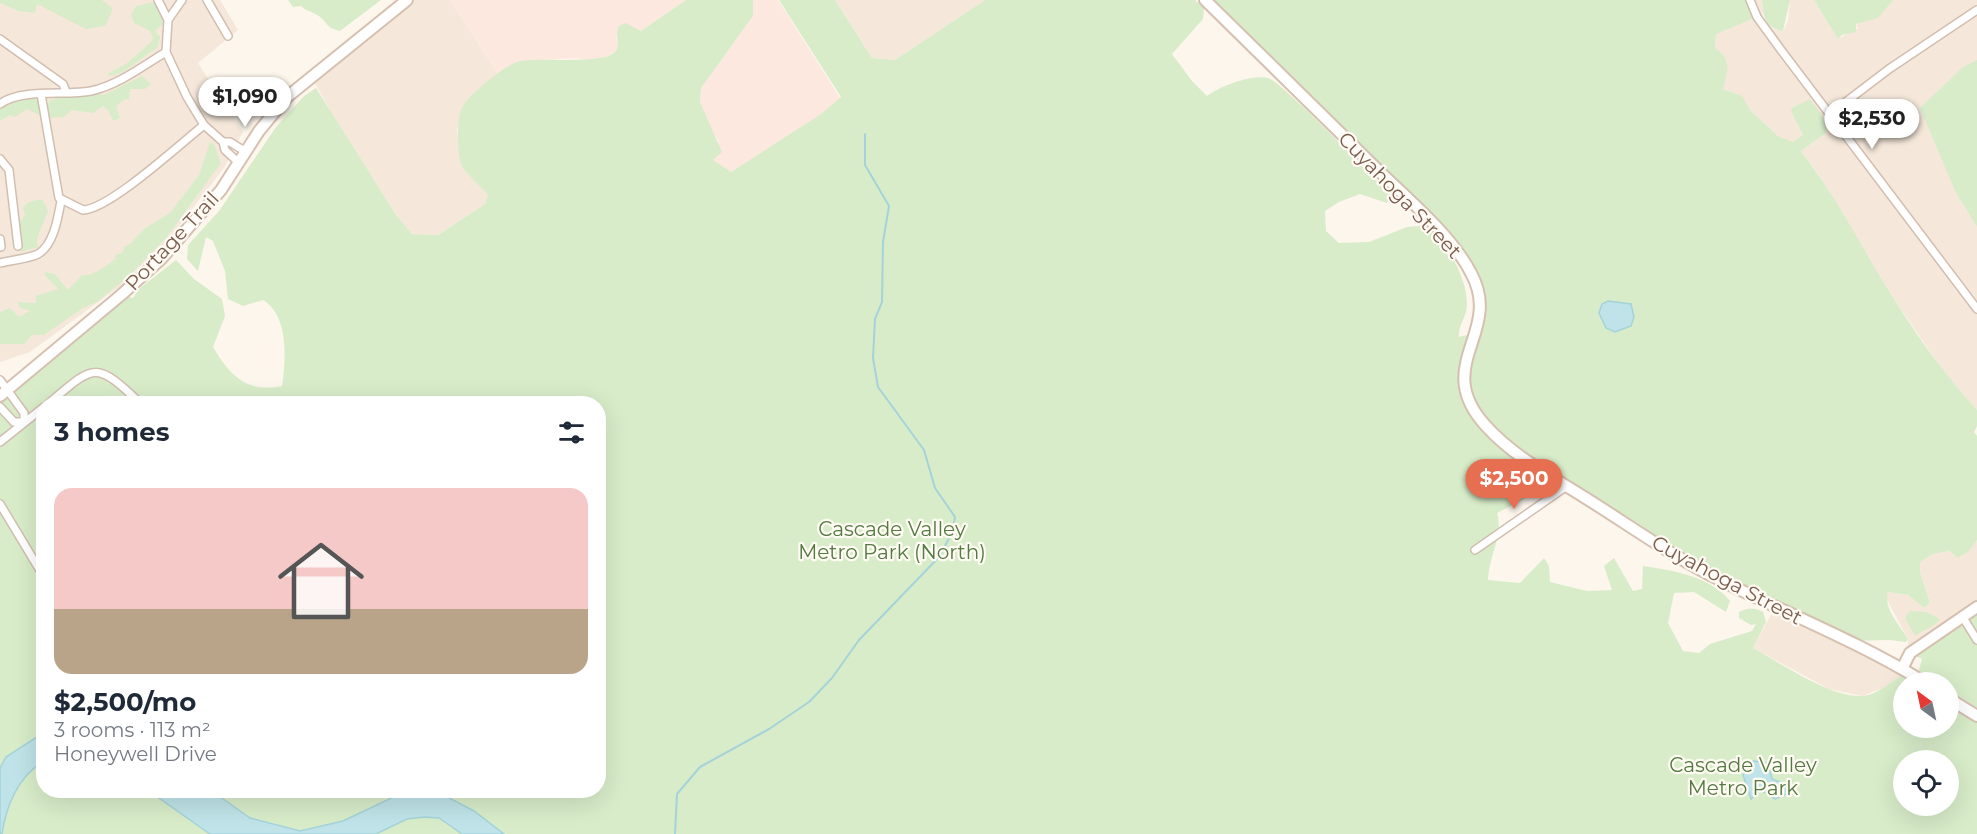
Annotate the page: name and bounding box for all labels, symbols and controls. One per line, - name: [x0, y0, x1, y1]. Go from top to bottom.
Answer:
- pin: $1,090: [196, 77, 294, 128]
- text: $1,090: [212, 84, 278, 108]
- pin: $2,530: [1823, 99, 1921, 150]
- text: $2,530: [1838, 106, 1906, 130]
- street label: Cuyahoga Street: [1333, 127, 1467, 263]
- street label: Portage Trail: [120, 187, 224, 295]
- text: 3 homes: [54, 416, 169, 448]
- icon: filters: [555, 416, 588, 449]
- pin: $2,500: [1465, 459, 1563, 510]
- text: $2,500: [1479, 466, 1549, 490]
- park label: Cascade Valley Metro Park (North): [798, 517, 986, 564]
- icon: home: [267, 527, 375, 635]
- street label: Cuyahoga Street: [1648, 530, 1806, 630]
- north arrow: [1893, 672, 1959, 738]
- map controls: [1893, 672, 1959, 816]
- text: $2,500/mo: [54, 686, 196, 718]
- text: 3 rooms · 113 m²: [54, 718, 211, 742]
- text: Honeywell Drive: [54, 742, 217, 766]
- button: locate: [1893, 750, 1959, 816]
- park label: Cascade Valley Metro Park: [1669, 753, 1817, 800]

